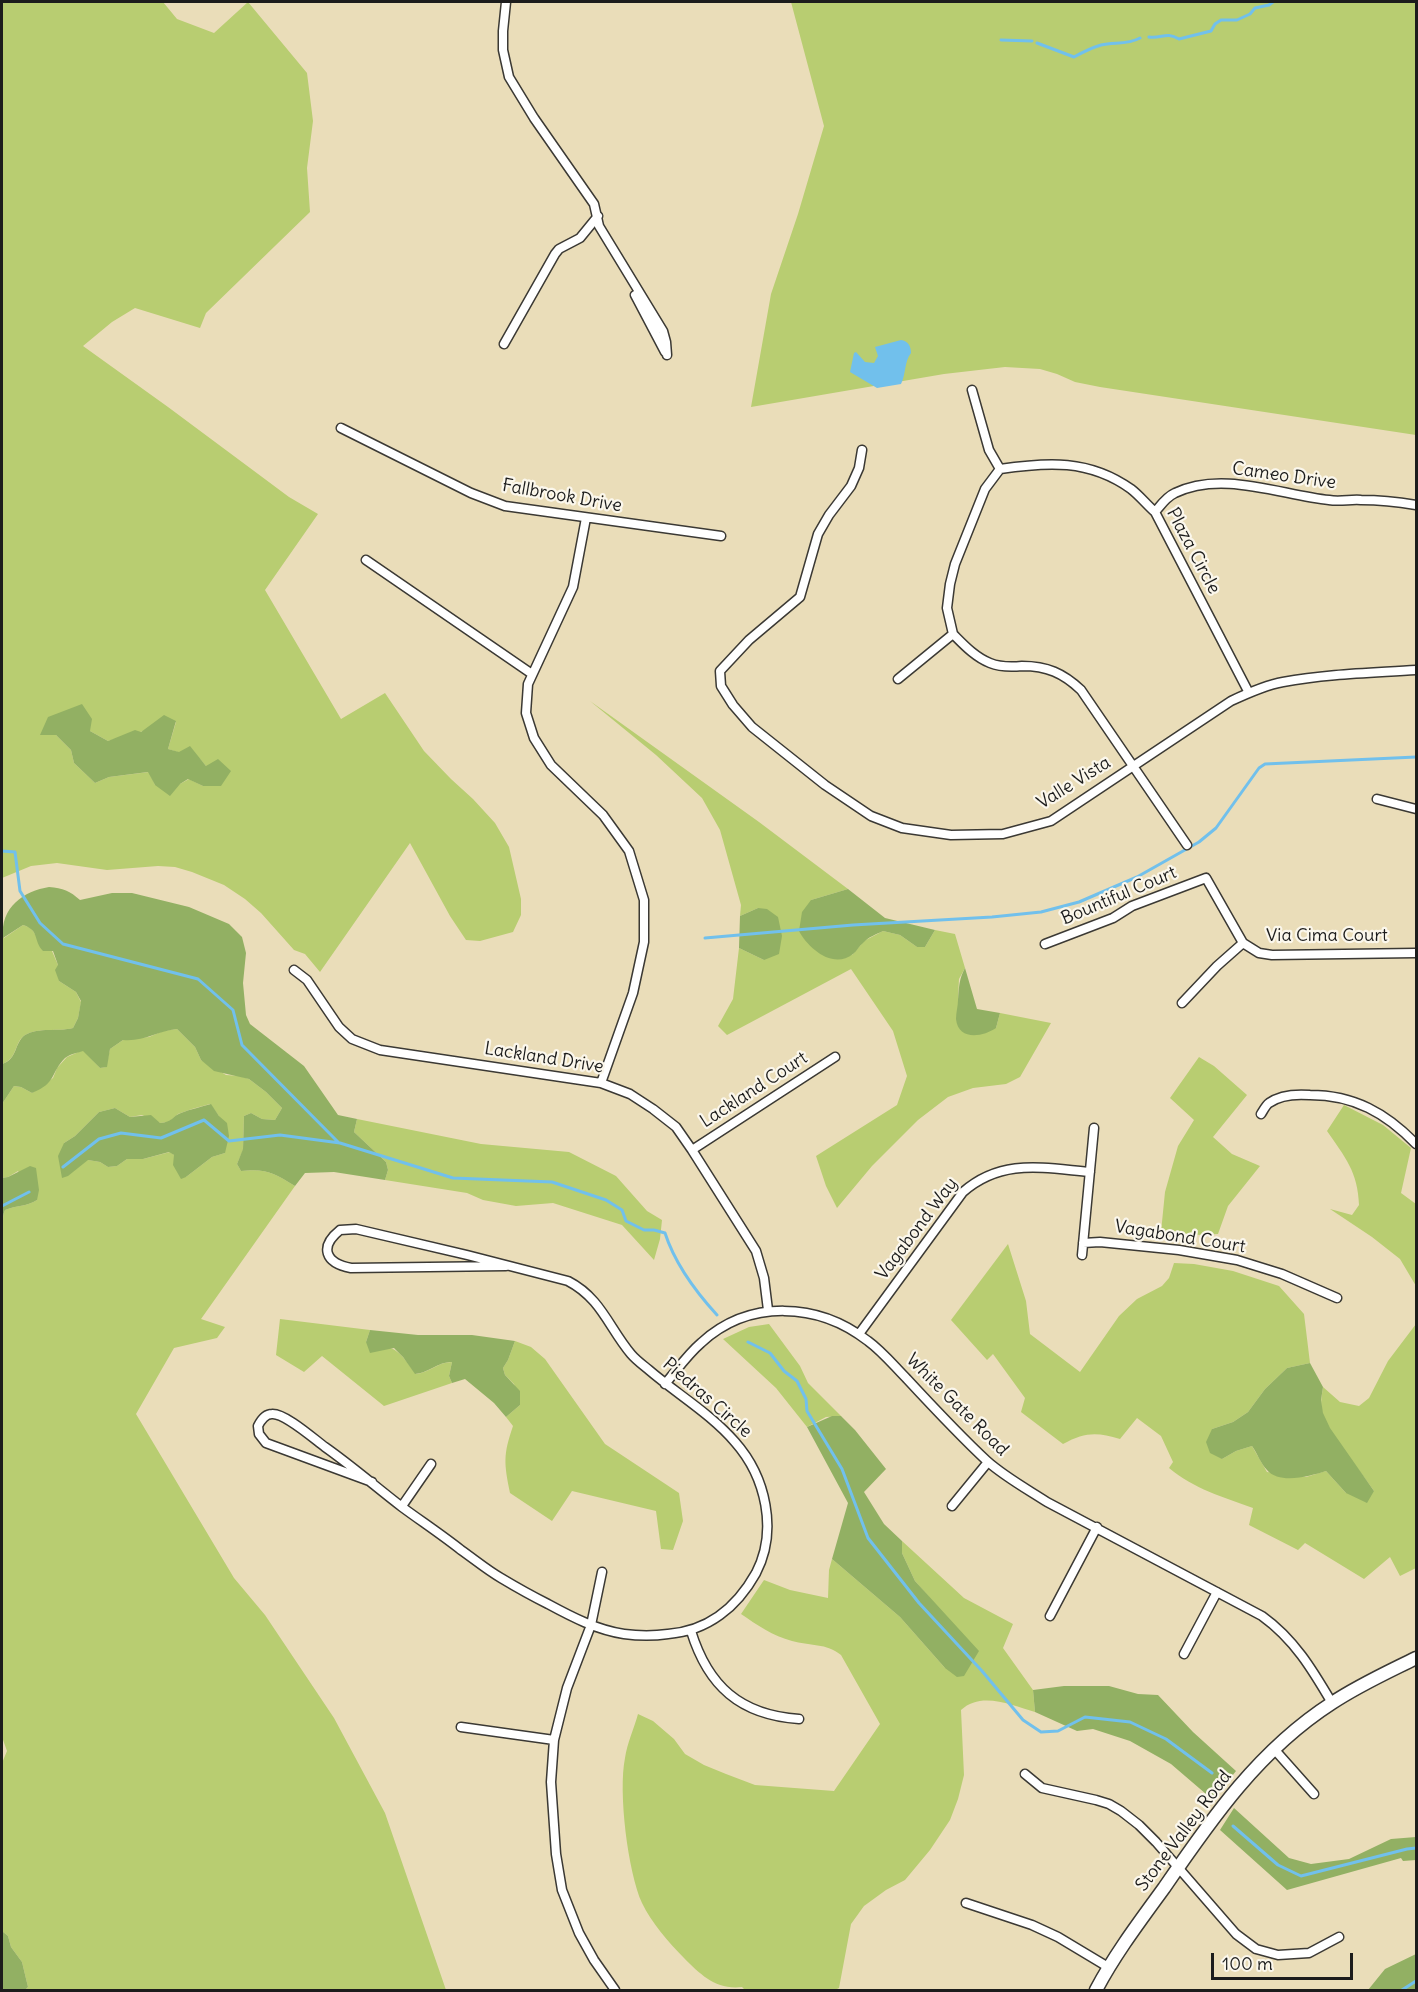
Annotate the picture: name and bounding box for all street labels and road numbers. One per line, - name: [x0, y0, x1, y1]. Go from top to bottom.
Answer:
- street label: Cameo Drive: [1231, 458, 1337, 494]
- street label: Fallbrook Drive: [501, 475, 623, 517]
- street label: Plaza Circle: [1161, 504, 1225, 598]
- street label: Valle Vista: [1033, 752, 1115, 814]
- street label: Bountiful Court: [1058, 862, 1180, 930]
- street label: Via Cima Court: [1266, 925, 1388, 947]
- street label: Lackland Drive: [483, 1038, 605, 1078]
- street label: Lackland Court: [696, 1047, 812, 1133]
- street label: Vagabond Way: [871, 1174, 963, 1284]
- street label: Vagabond Court: [1113, 1216, 1247, 1258]
- street label: White Gate Road: [901, 1349, 1013, 1461]
- street label: Piedras Circle: [658, 1353, 756, 1443]
- street label: Stone Valley Road: [1132, 1766, 1236, 1896]

